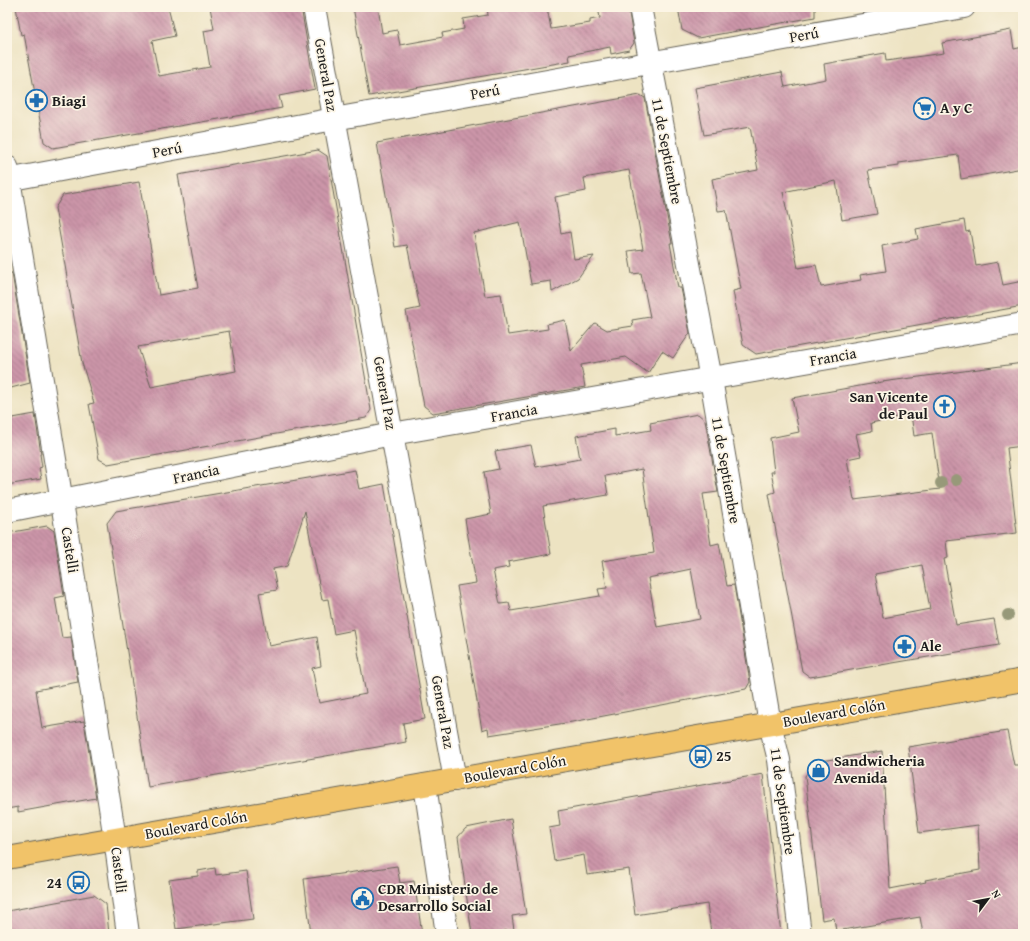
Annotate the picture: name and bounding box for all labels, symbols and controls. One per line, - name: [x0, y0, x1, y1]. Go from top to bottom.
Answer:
- street label: Perú: [788, 21, 821, 47]
- street label: General Paz: [310, 37, 343, 113]
- street label: Perú: [469, 78, 502, 104]
- pharmacy icon: Biagi: [23, 88, 49, 114]
- place label: Biagi: [52, 90, 87, 111]
- supermarket icon: A y C: [911, 95, 937, 121]
- street label: 11 de Septiembre: [647, 96, 688, 206]
- place label: A y C: [940, 97, 972, 118]
- street label: Perú: [150, 136, 184, 163]
- street label: Francia: [808, 342, 858, 371]
- street label: General Paz: [369, 355, 402, 431]
- place label: San Vicente de Paul: [849, 386, 928, 424]
- church icon: San Vicente de Paul: [931, 393, 957, 419]
- street label: Francia: [489, 398, 539, 427]
- street label: 11 de Septiembre: [707, 415, 746, 525]
- street label: Francia: [171, 458, 221, 489]
- street label: Castelli: [57, 525, 84, 574]
- pharmacy icon: Ale: [891, 633, 917, 659]
- place label: Ale: [920, 635, 942, 656]
- street label: General Paz: [427, 674, 460, 750]
- street label: Boulevard Colón: [781, 693, 887, 732]
- bus stop icon: 25: [688, 743, 714, 769]
- place label: 25: [716, 745, 732, 766]
- street label: 11 de Septiembre: [766, 746, 801, 856]
- street label: Boulevard Colón: [462, 749, 568, 788]
- place label: Sandwicheria Avenida: [834, 750, 925, 788]
- shop icon: Sandwicheria Avenida: [806, 757, 832, 783]
- street label: Boulevard Colón: [143, 805, 249, 844]
- street label: Castelli: [106, 846, 133, 894]
- bus stop icon: 24: [65, 870, 91, 896]
- place label: 24: [46, 872, 62, 893]
- place label: CDR Ministerio de Desarrollo Social: [378, 878, 498, 916]
- north arrow: [968, 879, 1008, 919]
- public building icon: CDR Ministerio de Desarrollo Social: [349, 885, 375, 911]
- text: N: [988, 886, 1006, 902]

